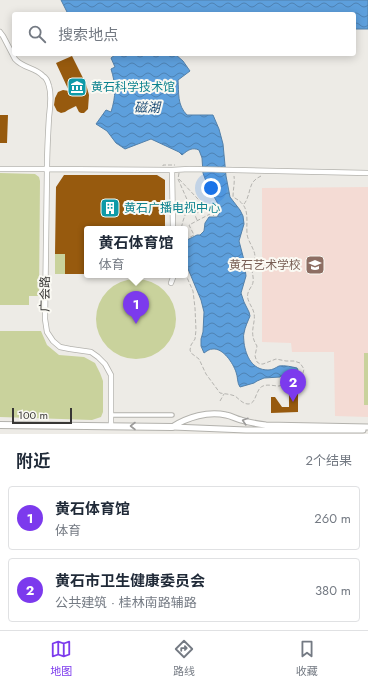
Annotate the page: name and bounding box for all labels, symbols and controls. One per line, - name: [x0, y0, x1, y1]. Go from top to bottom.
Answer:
- search box: [12, 12, 356, 56]
- icon: search: [26, 23, 48, 45]
- text: 搜索地点: [58, 24, 118, 46]
- museum icon: 黄石科学技术馆: [66, 76, 88, 98]
- place label: 黄石科学技术馆: [91, 78, 175, 96]
- water label: 磁湖: [134, 98, 162, 117]
- your location: [201, 178, 221, 198]
- building icon: 黄石广播电视中心: [99, 197, 121, 219]
- place label: 黄石广播电视中心: [124, 199, 220, 217]
- popup: [84, 226, 188, 278]
- text: 黄石体育馆: [98, 232, 174, 254]
- school or university icon: 黄石艺术学校: [304, 254, 326, 276]
- text: 体育: [98, 255, 125, 274]
- place label: 黄石艺术学校: [229, 256, 301, 274]
- street label: 广会路: [36, 276, 54, 312]
- pin: 1: [123, 291, 149, 324]
- pin: 2: [280, 369, 306, 402]
- scale bar: [12, 406, 72, 425]
- text: 100 m: [18, 407, 48, 423]
- one-way arrow: [242, 417, 249, 426]
- one-way arrow: [130, 422, 136, 430]
- text: 附近: [16, 449, 50, 473]
- text: 2个结果: [306, 451, 352, 470]
- text: 黄石体育馆: [55, 498, 130, 520]
- text: 1: [27, 509, 33, 528]
- text: 260 m: [314, 509, 351, 528]
- text: 体育: [55, 521, 81, 540]
- text: 黄石市卫生健康委员会: [55, 570, 205, 592]
- text: 2: [26, 581, 34, 600]
- text: 380 m: [315, 581, 351, 600]
- text: 公共建筑 · 桂林南路辅路: [55, 593, 197, 612]
- tab: 地图: [50, 638, 72, 679]
- tab: 路线: [173, 638, 195, 679]
- tab: 收藏: [296, 638, 318, 679]

